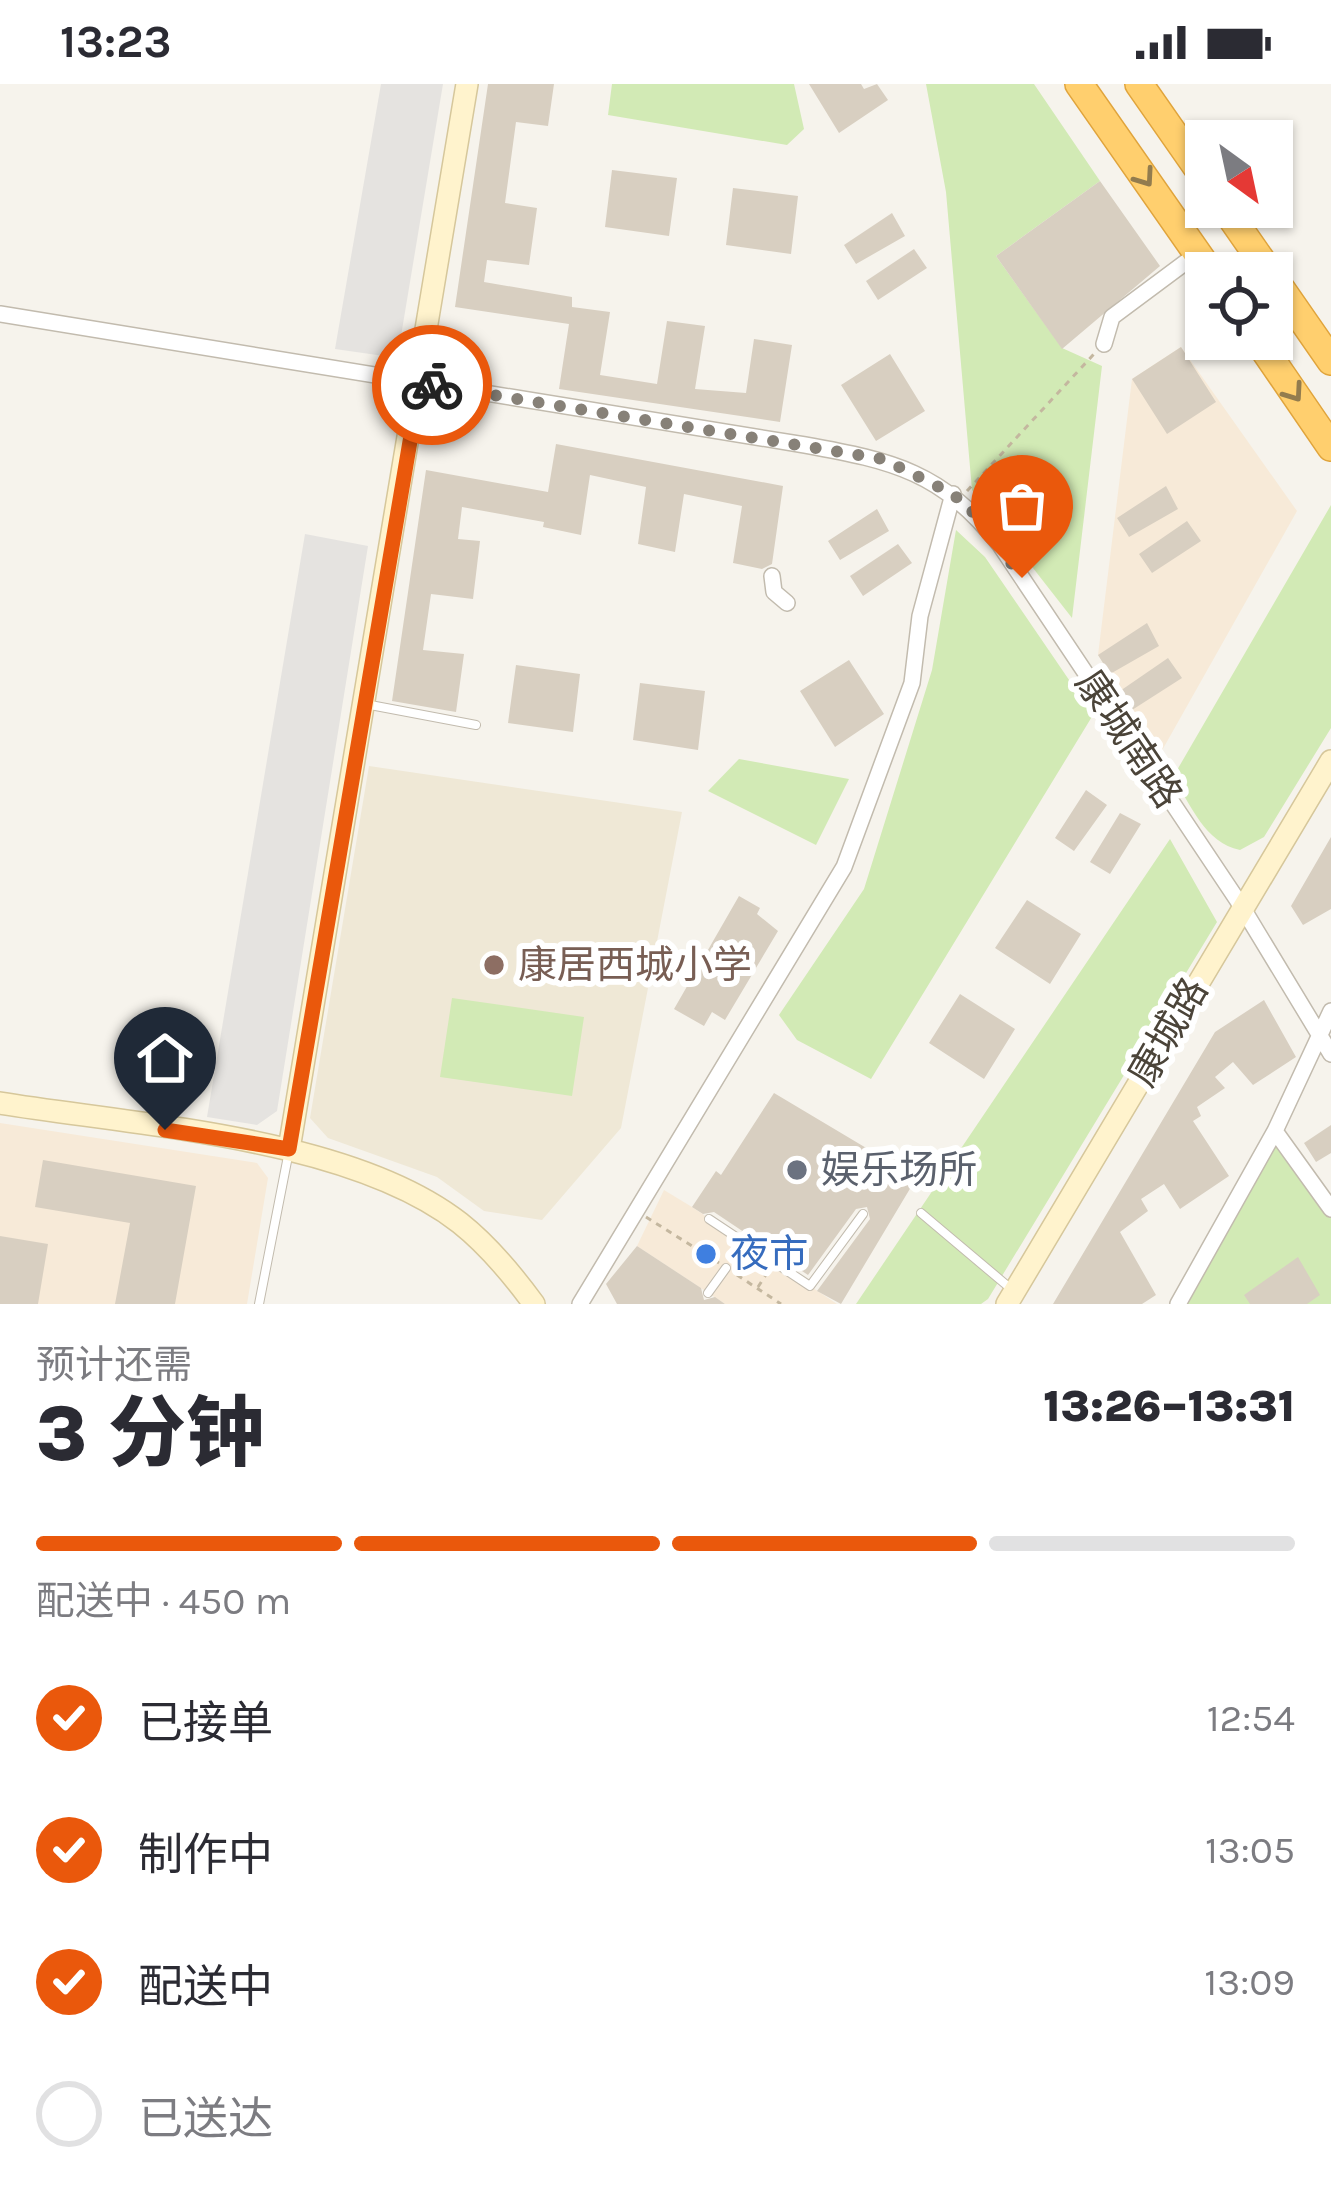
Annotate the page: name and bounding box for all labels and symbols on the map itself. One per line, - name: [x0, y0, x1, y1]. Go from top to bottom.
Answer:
- north arrow: [1185, 120, 1293, 228]
- one-way arrow: [1131, 165, 1153, 187]
- courier: [372, 325, 492, 445]
- one-way arrow: [1280, 380, 1302, 402]
- pin: [971, 455, 1073, 578]
- street label: 康城南路: [1066, 661, 1192, 817]
- place label: 康居西城小学: [518, 942, 752, 988]
- marker: 康居西城小学: [481, 952, 507, 978]
- street label: 康城路: [1119, 970, 1217, 1094]
- pin: [114, 1007, 216, 1130]
- place label: 娱乐场所: [821, 1147, 977, 1193]
- marker: 娱乐场所: [784, 1157, 810, 1183]
- place label: 夜市: [730, 1231, 808, 1277]
- marker: 夜市: [693, 1241, 719, 1267]

